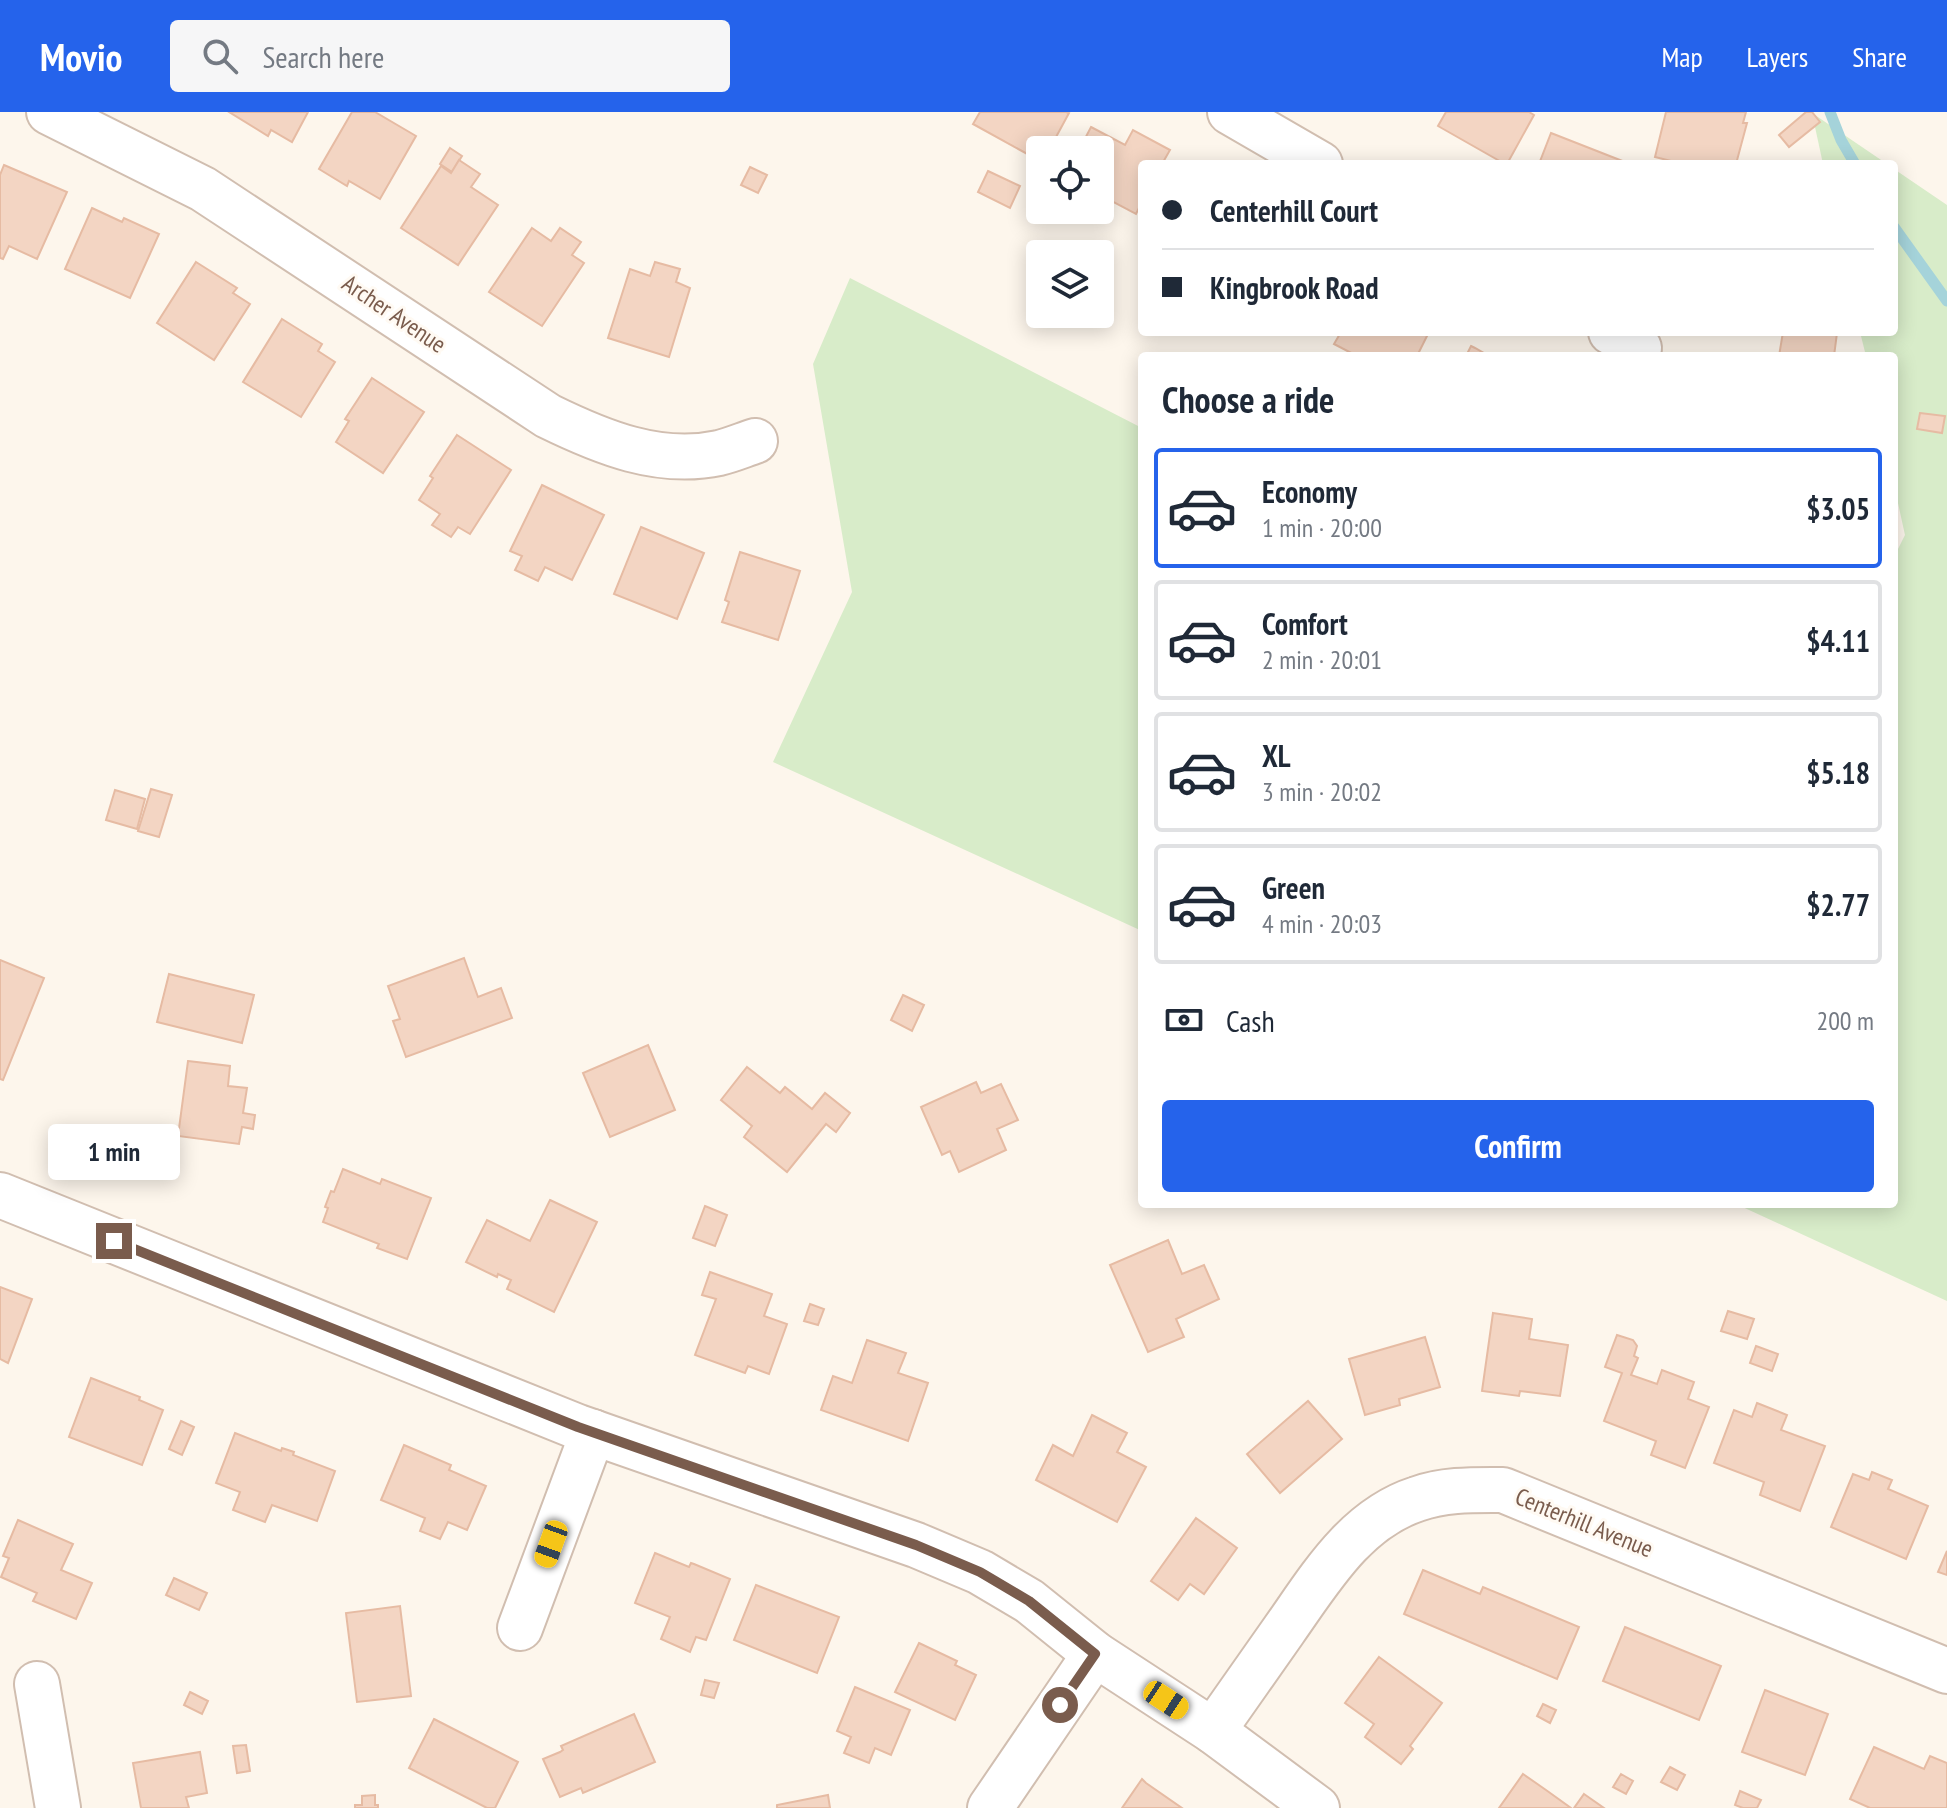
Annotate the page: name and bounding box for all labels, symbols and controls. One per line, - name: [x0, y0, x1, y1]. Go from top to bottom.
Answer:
- search box: [170, 20, 730, 92]
- text: Movio: [40, 32, 122, 81]
- icon: search: [198, 34, 242, 78]
- text: Search here: [262, 37, 384, 76]
- text: Map: [1661, 38, 1703, 75]
- text: Layers: [1747, 38, 1808, 75]
- text: Share: [1852, 38, 1907, 75]
- map controls: [1026, 136, 1114, 328]
- button: locate: [1026, 136, 1114, 224]
- text: Centerhill Court: [1210, 191, 1378, 230]
- button: layers: [1026, 240, 1114, 328]
- street label: Archer Avenue: [336, 268, 452, 360]
- text: Kingbrook Road: [1210, 268, 1379, 307]
- text: Choose a ride: [1162, 376, 1334, 423]
- icon: car: [1166, 472, 1238, 544]
- text: Economy: [1262, 472, 1357, 511]
- text: $3.05: [1806, 489, 1870, 528]
- text: 1 min · 20:00: [1262, 511, 1382, 544]
- icon: car: [1166, 604, 1238, 676]
- text: Comfort: [1262, 604, 1348, 643]
- text: $4.11: [1806, 621, 1870, 660]
- text: 2 min · 20:01: [1262, 643, 1382, 676]
- icon: car: [1166, 736, 1238, 808]
- text: XL: [1262, 736, 1291, 775]
- text: $5.18: [1806, 753, 1870, 792]
- text: 3 min · 20:02: [1262, 775, 1382, 808]
- icon: car: [1166, 868, 1238, 940]
- text: Green: [1262, 868, 1325, 907]
- text: $2.77: [1806, 885, 1870, 924]
- text: 4 min · 20:03: [1262, 907, 1382, 940]
- icon: cash: [1162, 998, 1206, 1042]
- text: Cash: [1226, 1001, 1275, 1040]
- text: 200 m: [1816, 1004, 1874, 1037]
- button: Confirm: [1162, 1100, 1874, 1192]
- callout: 1 min: [48, 1125, 180, 1181]
- text: 1 min: [88, 1135, 140, 1168]
- route end: [96, 1223, 132, 1259]
- street label: Centerhill Avenue: [1511, 1481, 1658, 1564]
- car: [532, 1517, 570, 1571]
- car: [1139, 1677, 1193, 1723]
- route start: [1042, 1687, 1078, 1723]

